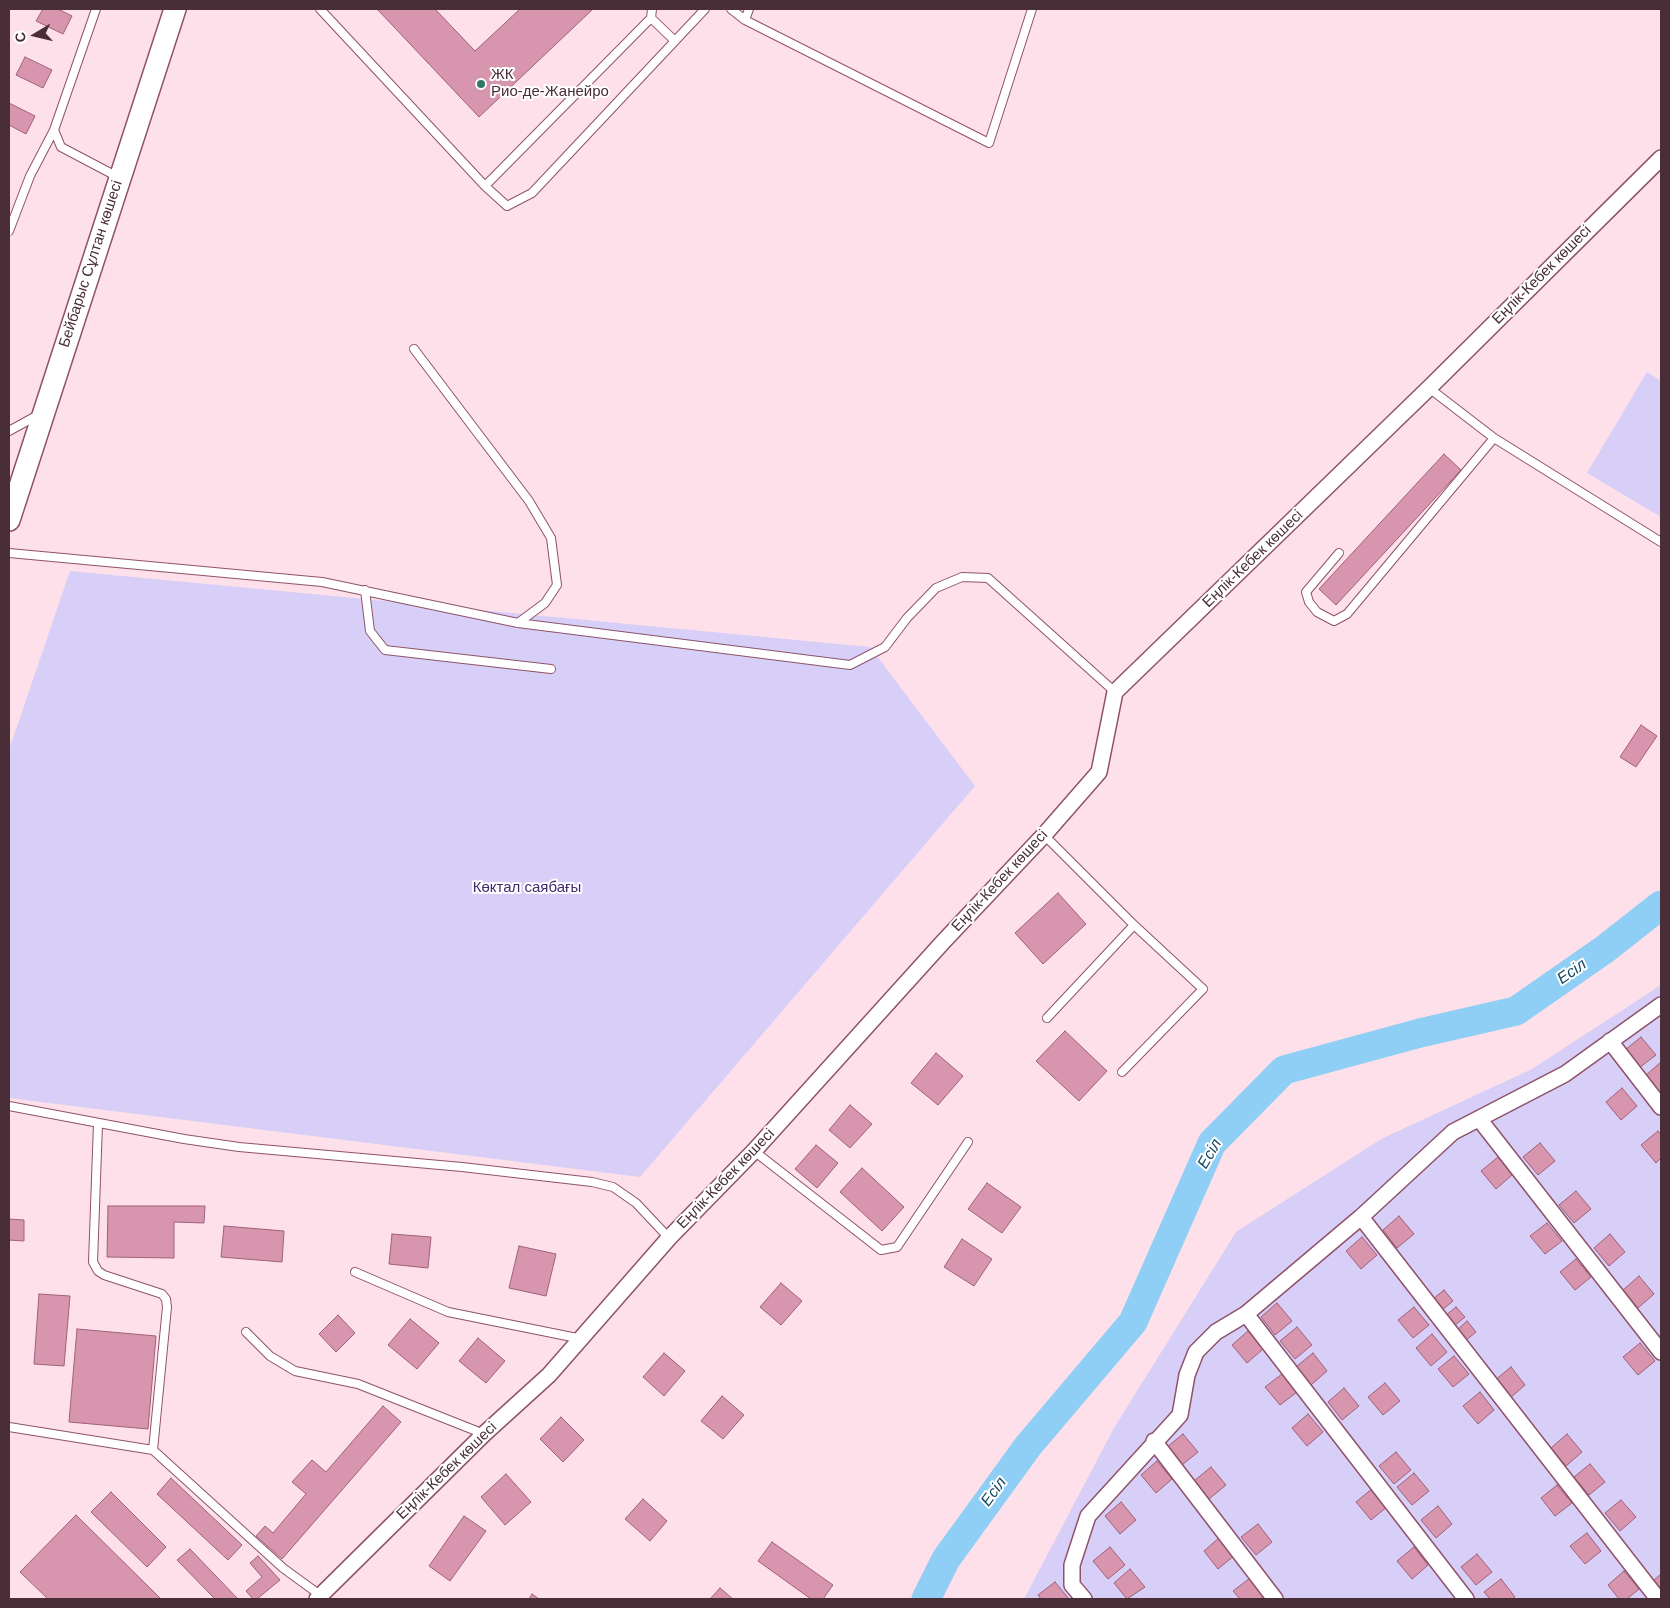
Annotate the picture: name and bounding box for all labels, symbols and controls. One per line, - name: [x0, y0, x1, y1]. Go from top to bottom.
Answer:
- north arrow: [10, 10, 60, 60]
- text: С: [11, 31, 29, 44]
- place label: ЖК Рио-де-Жанейро: [491, 66, 609, 101]
- marker: ЖК Рио-де-Жанейро: [475, 78, 487, 90]
- street label: Бейбарыс Сұлтан көшесі: [55, 178, 127, 350]
- street label: Еңлік-Кебек көшесі: [1489, 222, 1595, 328]
- street label: Еңлік-Кебек көшесі: [1199, 507, 1307, 611]
- street label: Еңлік-Кебек көшесі: [948, 826, 1052, 936]
- park label: Көктал саябағы: [473, 879, 581, 897]
- water label: Есіл: [1554, 955, 1590, 989]
- street label: Еңлік-Кебек көшесі: [674, 1125, 778, 1233]
- water label: Есіл: [1194, 1136, 1226, 1172]
- street label: Еңлік-Кебек көшесі: [393, 1419, 501, 1523]
- water label: Есіл: [977, 1474, 1011, 1510]

